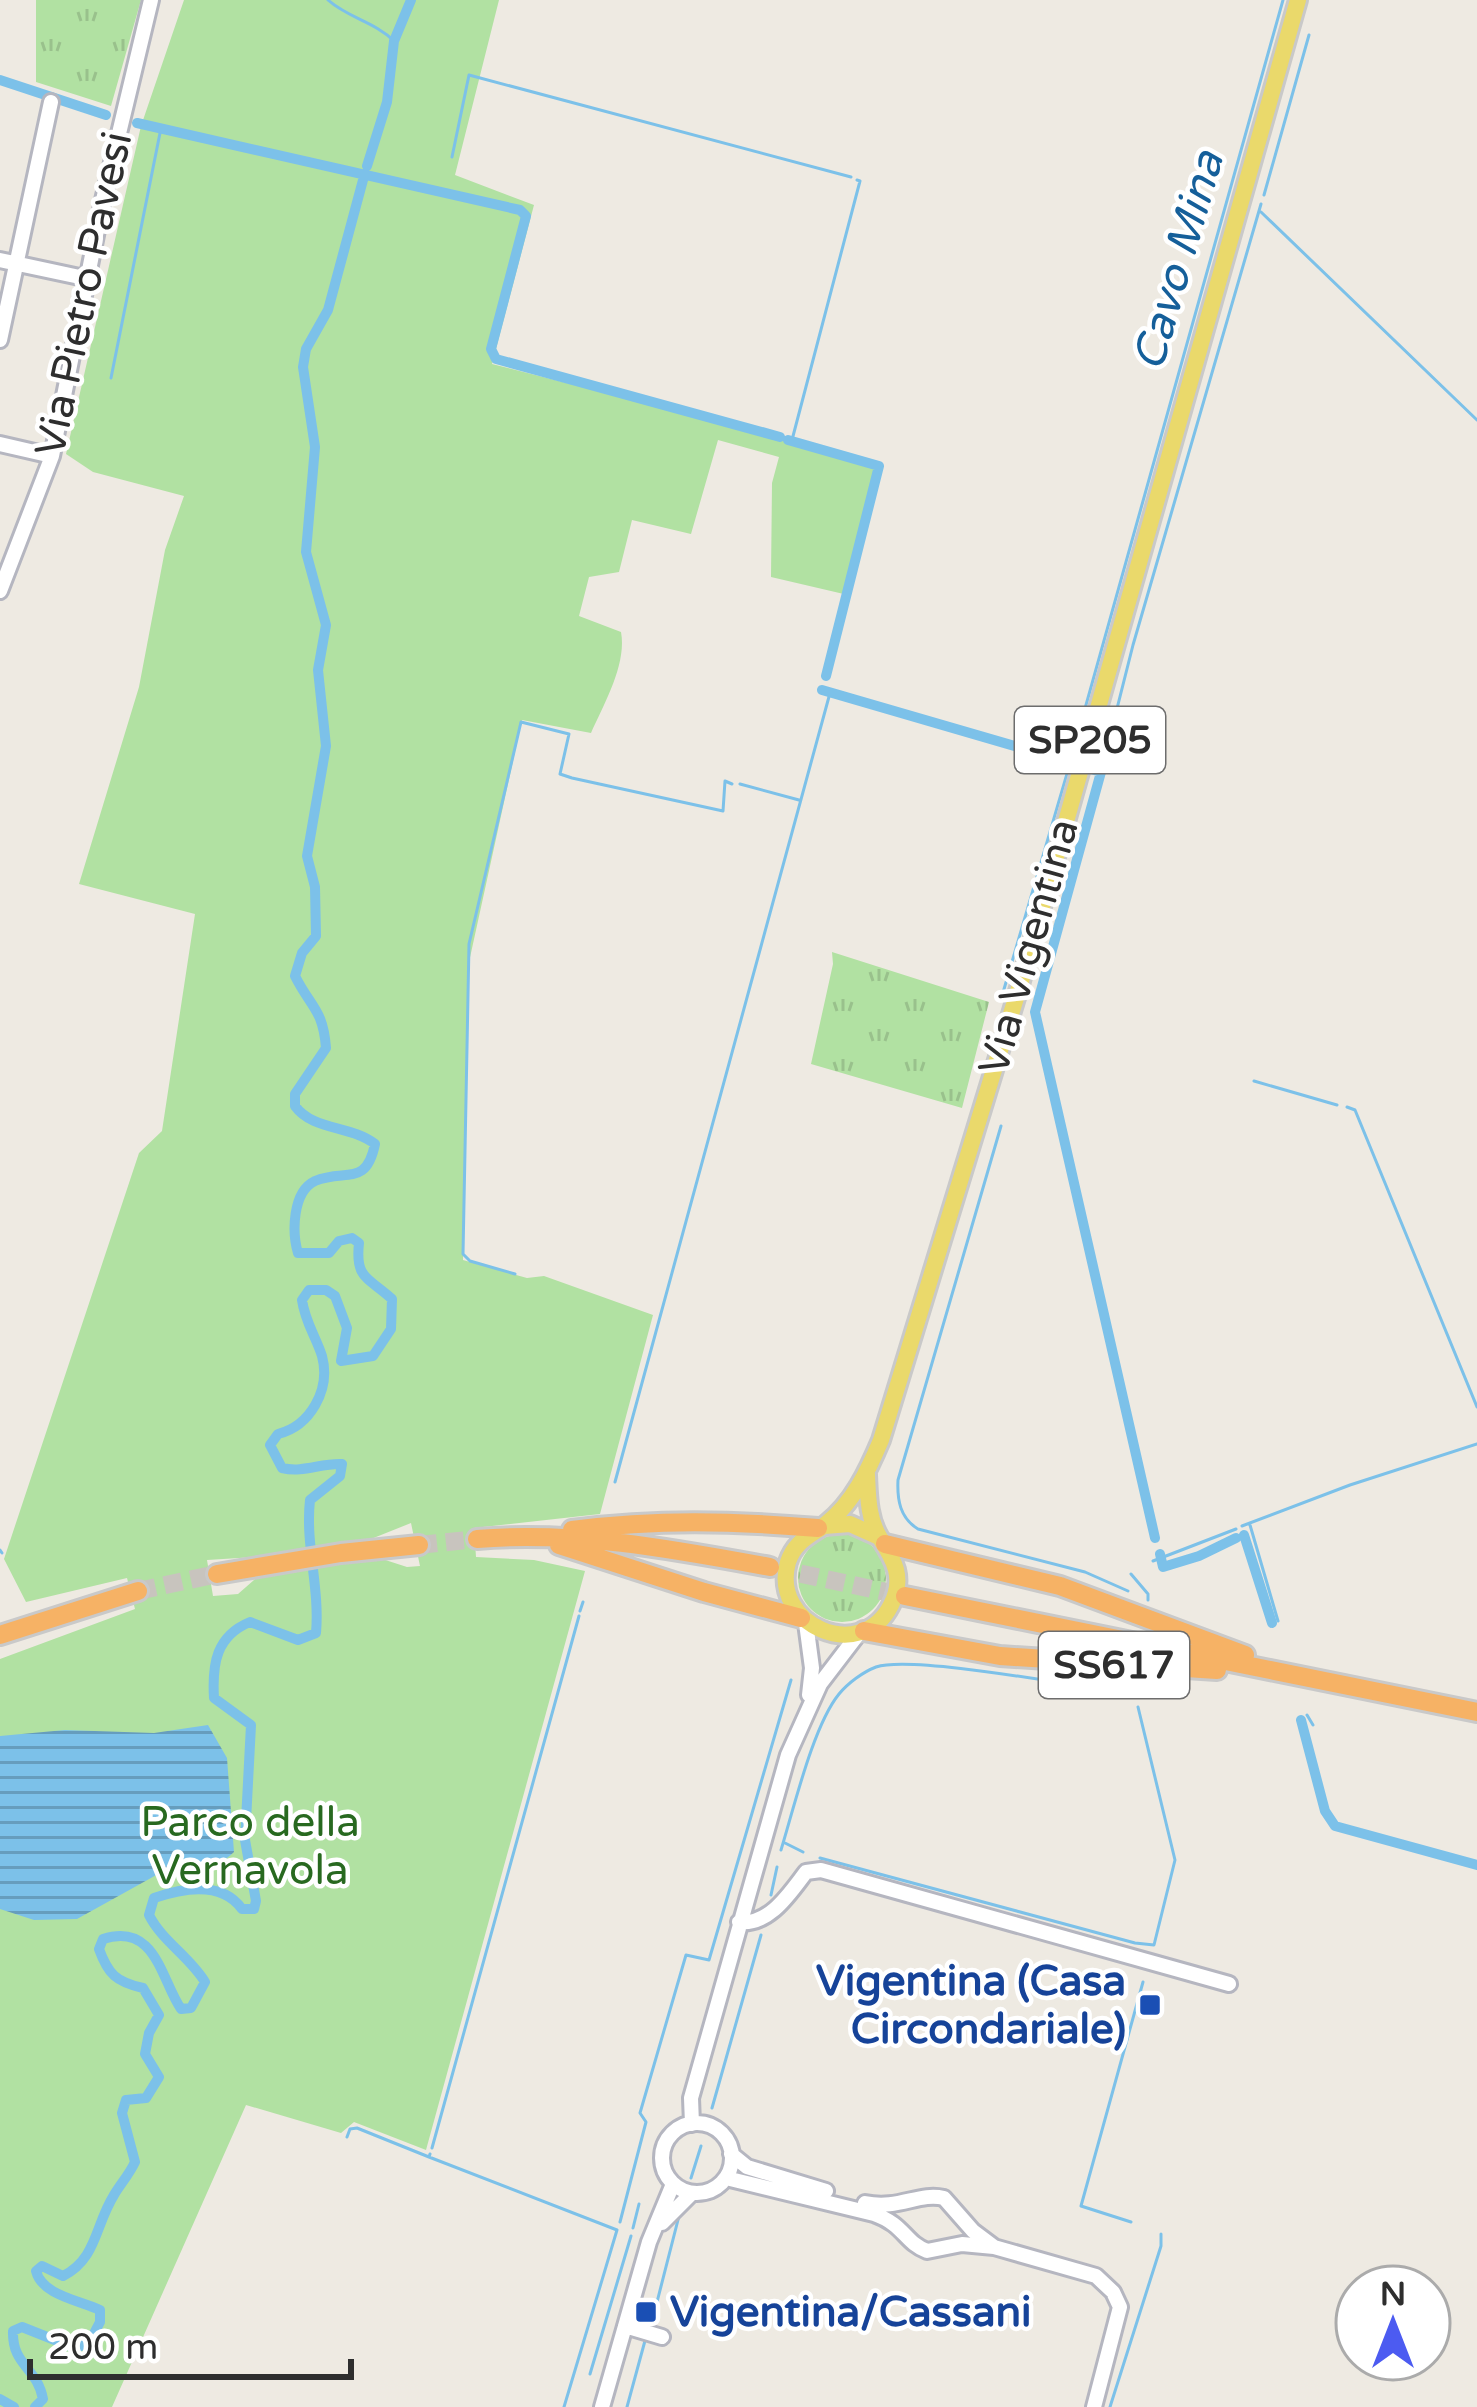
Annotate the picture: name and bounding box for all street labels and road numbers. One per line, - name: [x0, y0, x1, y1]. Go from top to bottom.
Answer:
- street label: Via Pietro Pavesi: [25, 127, 143, 461]
- road number: SP205: [1015, 707, 1165, 773]
- street label: Via Vigentina: [968, 813, 1090, 1081]
- road number: SS617: [1039, 1632, 1189, 1698]

